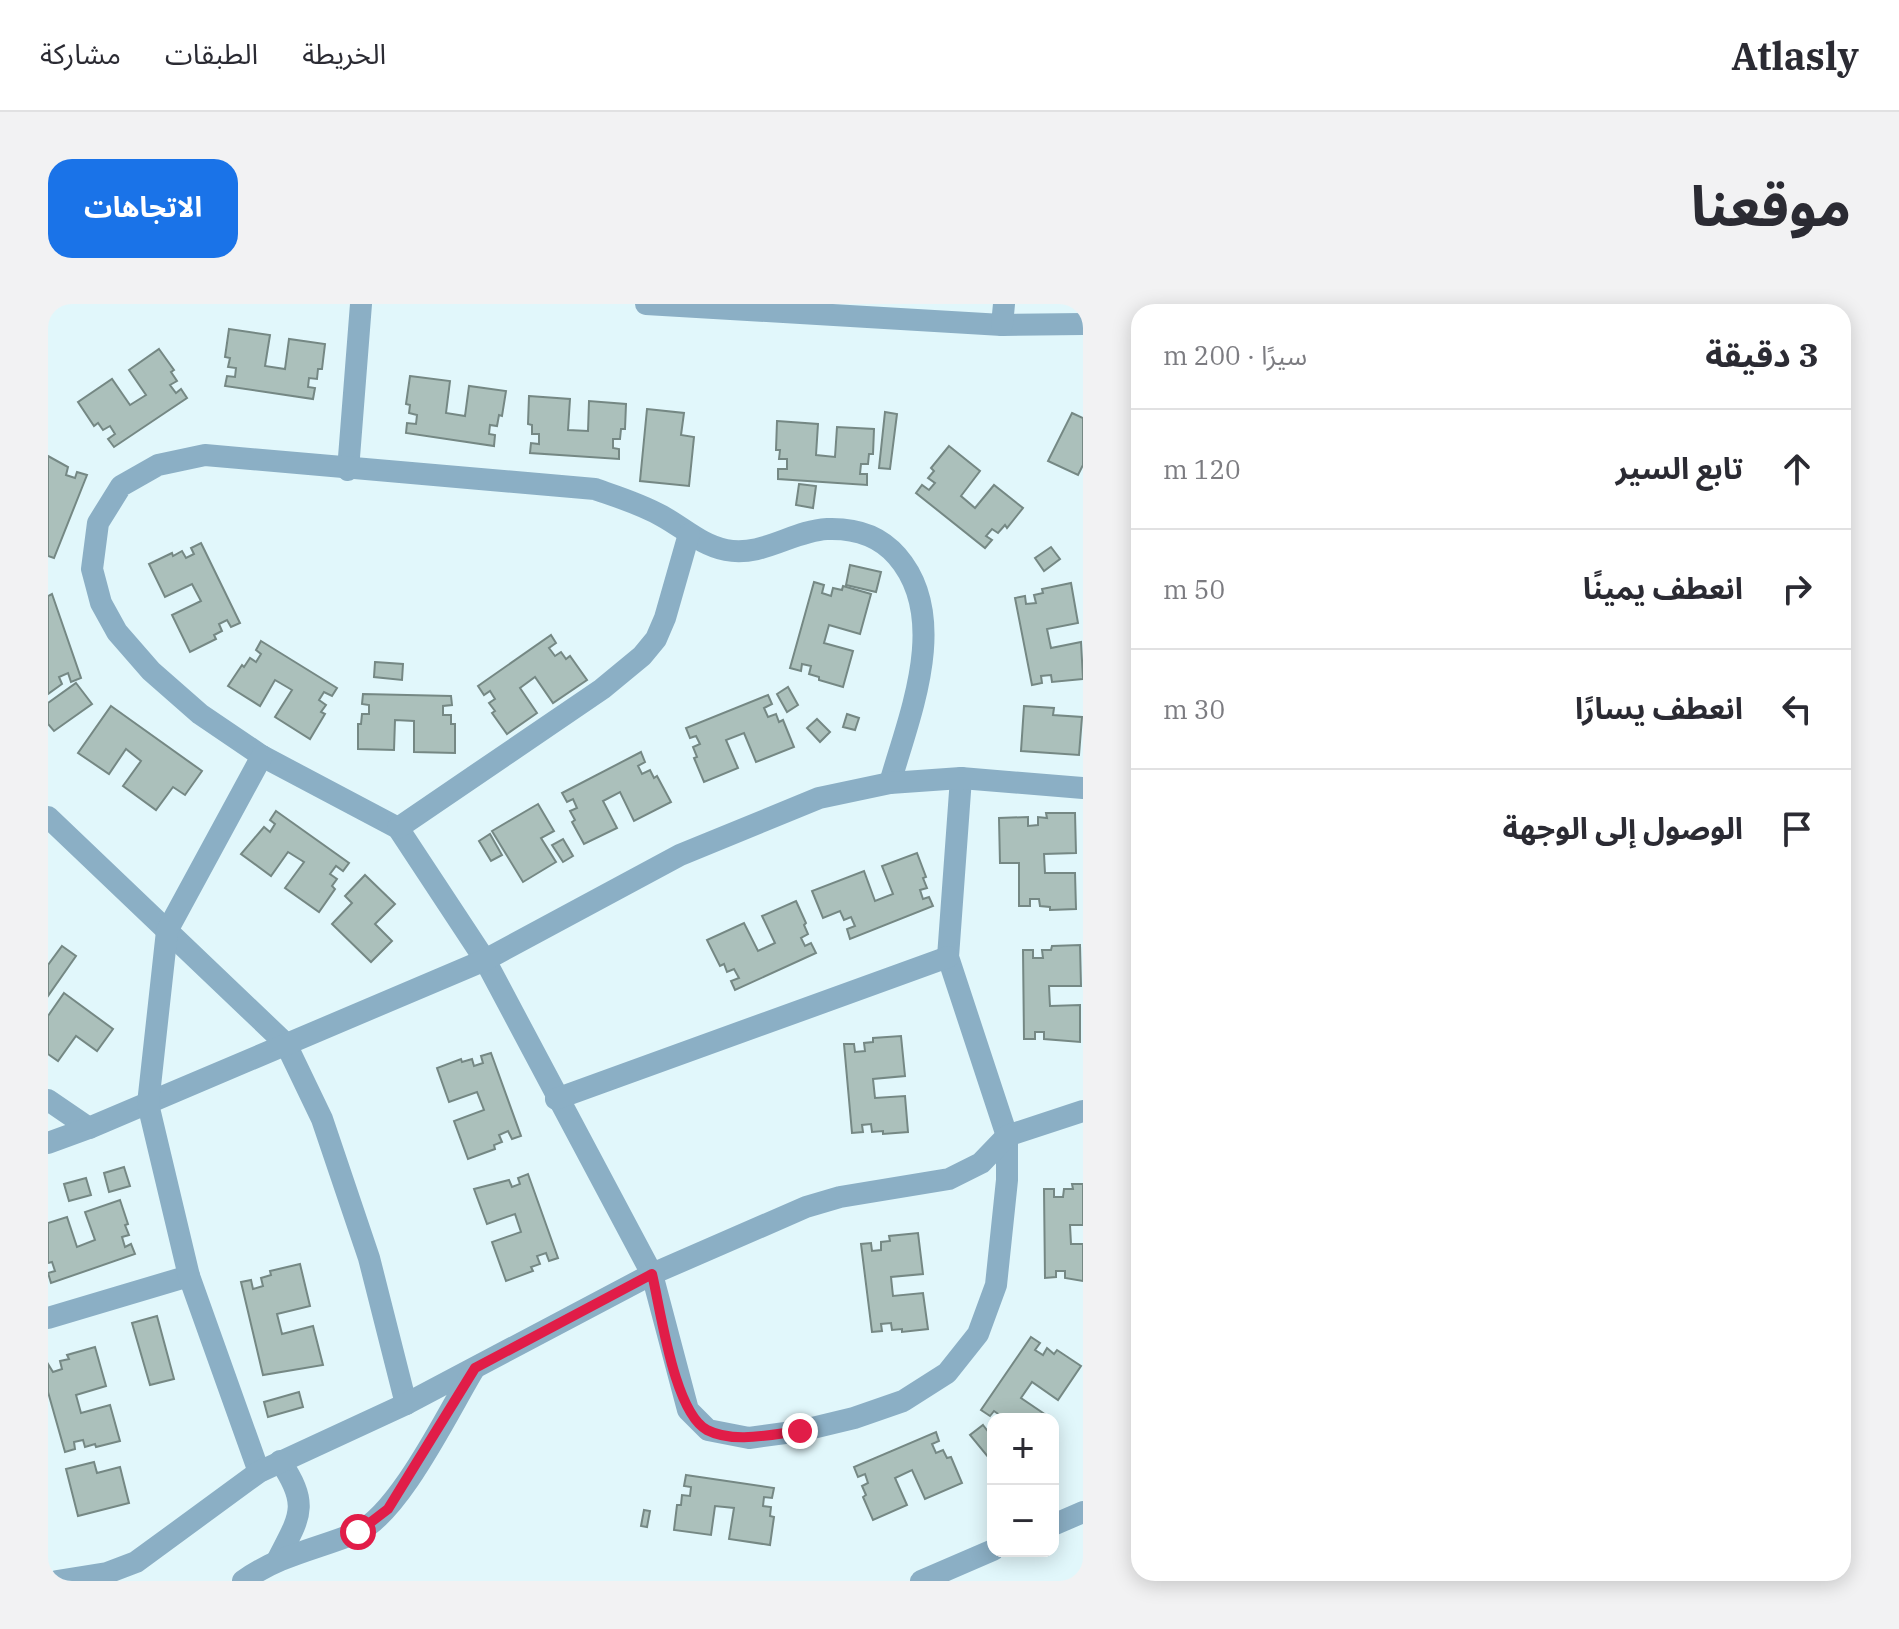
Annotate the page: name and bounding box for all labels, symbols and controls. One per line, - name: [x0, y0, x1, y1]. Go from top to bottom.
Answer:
- text: Atlasly: [1731, 31, 1859, 80]
- text: مشاركة: [40, 35, 121, 72]
- text: الطبقات: [165, 35, 258, 72]
- text: الخريطة: [302, 35, 386, 72]
- button: الاتجاهات: [48, 159, 238, 258]
- text: موقعنا: [1691, 169, 1851, 241]
- text: 3 دقيقة: [1705, 332, 1819, 376]
- text: سيرًا · 200 m: [1163, 338, 1307, 372]
- icon: ahead: [1775, 447, 1819, 491]
- text: تابع السير: [1616, 448, 1743, 487]
- text: 120 m: [1163, 452, 1241, 486]
- icon: right: [1775, 567, 1819, 611]
- text: انعطف يمينًا: [1583, 568, 1743, 607]
- text: 50 m: [1163, 572, 1225, 606]
- icon: left: [1775, 687, 1819, 731]
- text: انعطف يسارًا: [1575, 688, 1743, 727]
- text: 30 m: [1163, 692, 1225, 726]
- icon: arrive: [1775, 807, 1819, 851]
- text: الوصول إلى الوجهة: [1503, 808, 1743, 847]
- route end: [782, 1413, 818, 1449]
- map controls: [987, 1413, 1059, 1557]
- button: +: [987, 1413, 1059, 1485]
- button: −: [987, 1485, 1059, 1557]
- route start: [340, 1514, 376, 1550]

